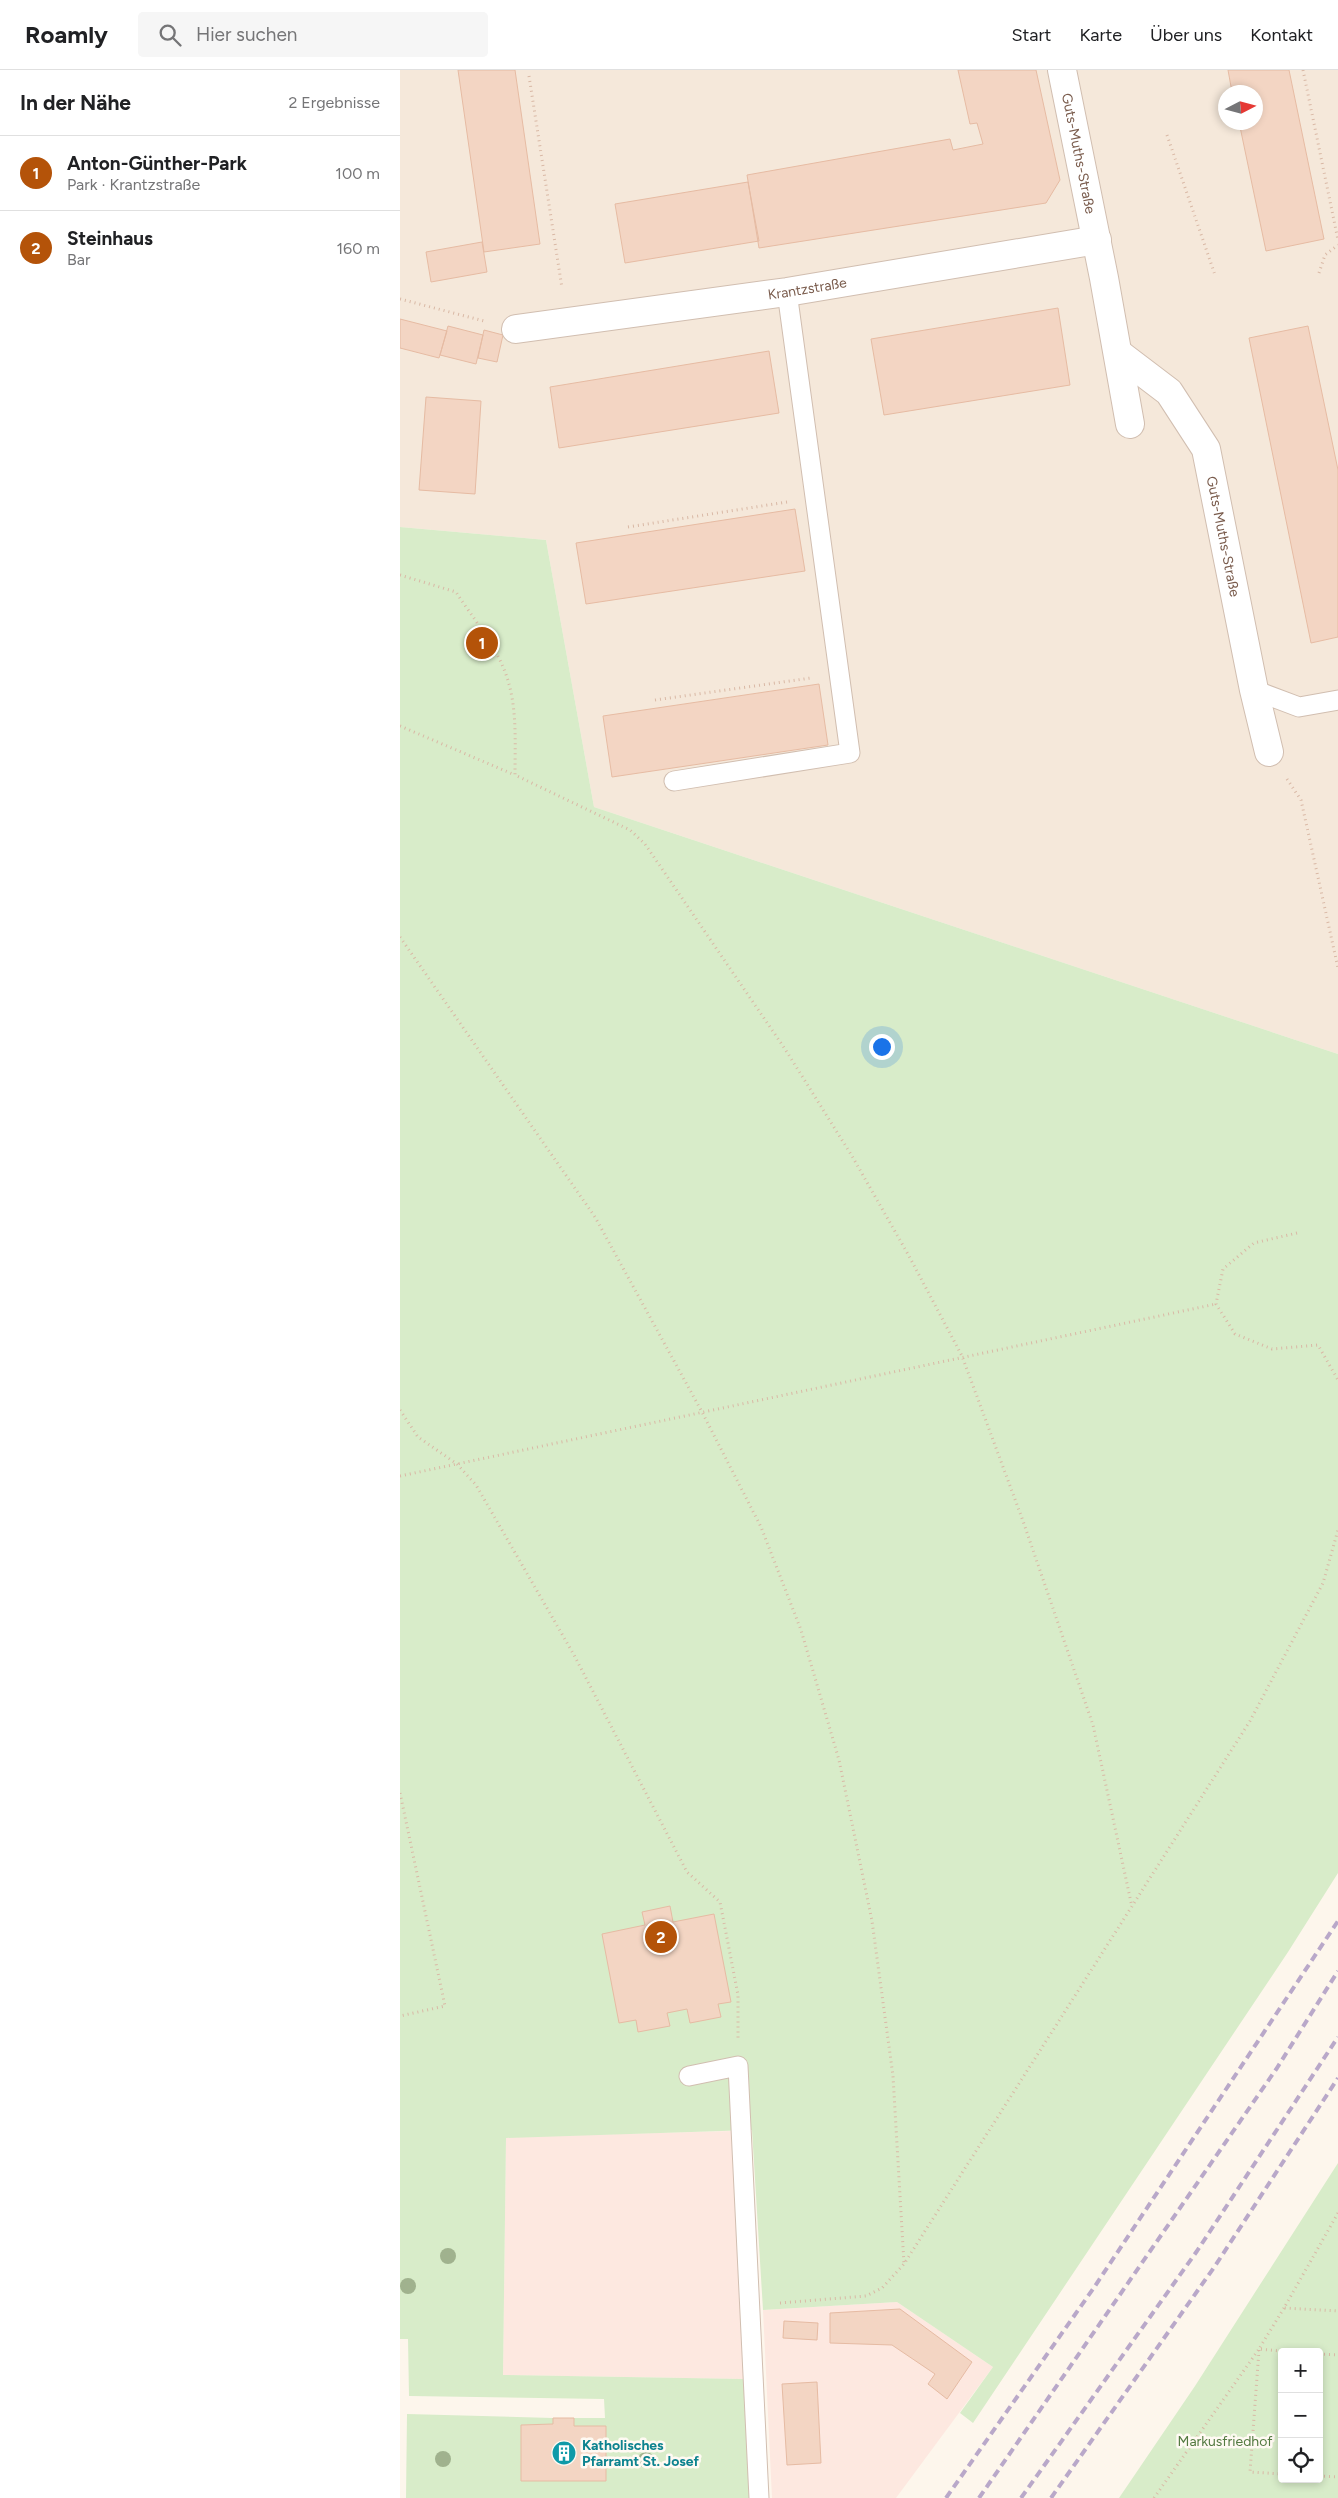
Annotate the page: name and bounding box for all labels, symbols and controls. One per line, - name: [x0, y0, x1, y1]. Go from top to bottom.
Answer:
- search box: [138, 12, 488, 57]
- text: Roamly: [25, 20, 108, 49]
- icon: search: [156, 21, 184, 49]
- text: Hier suchen: [196, 23, 297, 46]
- text: Start: [1012, 24, 1051, 46]
- text: Karte: [1079, 24, 1122, 46]
- text: Über uns: [1150, 24, 1222, 46]
- text: Kontakt: [1250, 24, 1313, 46]
- north arrow: [1218, 85, 1263, 130]
- text: In der Nähe: [20, 90, 131, 115]
- street label: Guts-Muths-Straße: [1058, 92, 1099, 215]
- text: 2 Ergebnisse: [288, 93, 380, 112]
- text: Anton-Günther-Park: [67, 152, 247, 175]
- text: 1: [33, 164, 39, 183]
- text: 100 m: [335, 164, 380, 183]
- text: Park · Krantzstraße: [67, 175, 200, 194]
- text: Steinhaus: [67, 227, 153, 250]
- text: 2: [31, 239, 41, 258]
- text: 160 m: [337, 239, 380, 258]
- text: Bar: [67, 250, 90, 269]
- street label: Krantzstraße: [767, 274, 848, 303]
- street label: Guts-Muths-Straße: [1203, 475, 1244, 599]
- pin: 1: [466, 624, 498, 662]
- your location: [869, 1034, 895, 1060]
- pin: 2: [645, 1918, 677, 1956]
- map controls: [1278, 2348, 1323, 2483]
- button: +: [1278, 2348, 1323, 2393]
- button: −: [1278, 2393, 1323, 2438]
- park label: Markusfriedhof: [1178, 2433, 1273, 2450]
- place label: Katholisches Pfarramt St. Josef: [582, 2437, 700, 2470]
- button: locate: [1278, 2438, 1323, 2483]
- building icon: Katholisches Pfarramt St. Josef: [551, 2440, 577, 2466]

